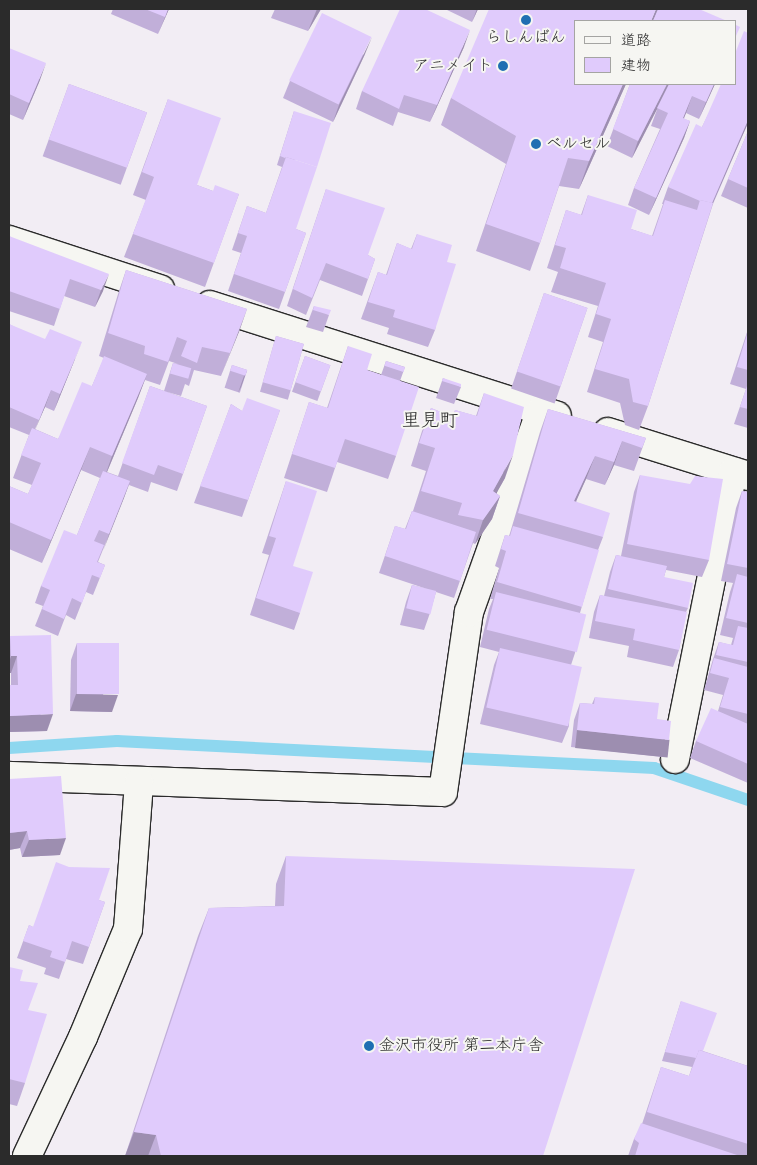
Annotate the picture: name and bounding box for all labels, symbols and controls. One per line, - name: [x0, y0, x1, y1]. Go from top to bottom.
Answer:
- marker: らしんばん: [520, 14, 532, 26]
- legend: [574, 20, 737, 85]
- place label: らしんばん: [486, 28, 566, 48]
- text: 道路: [621, 31, 651, 51]
- place label: アニメイト: [413, 56, 493, 76]
- text: 建物: [621, 56, 651, 76]
- marker: アニメイト: [497, 60, 509, 72]
- place label: ベルセル: [546, 134, 610, 154]
- marker: ベルセル: [530, 138, 542, 150]
- district label: 里見町: [402, 410, 458, 432]
- place label: 金沢市役所 第二本庁舎: [379, 1036, 543, 1056]
- marker: 金沢市役所 第二本庁舎: [363, 1040, 375, 1052]

